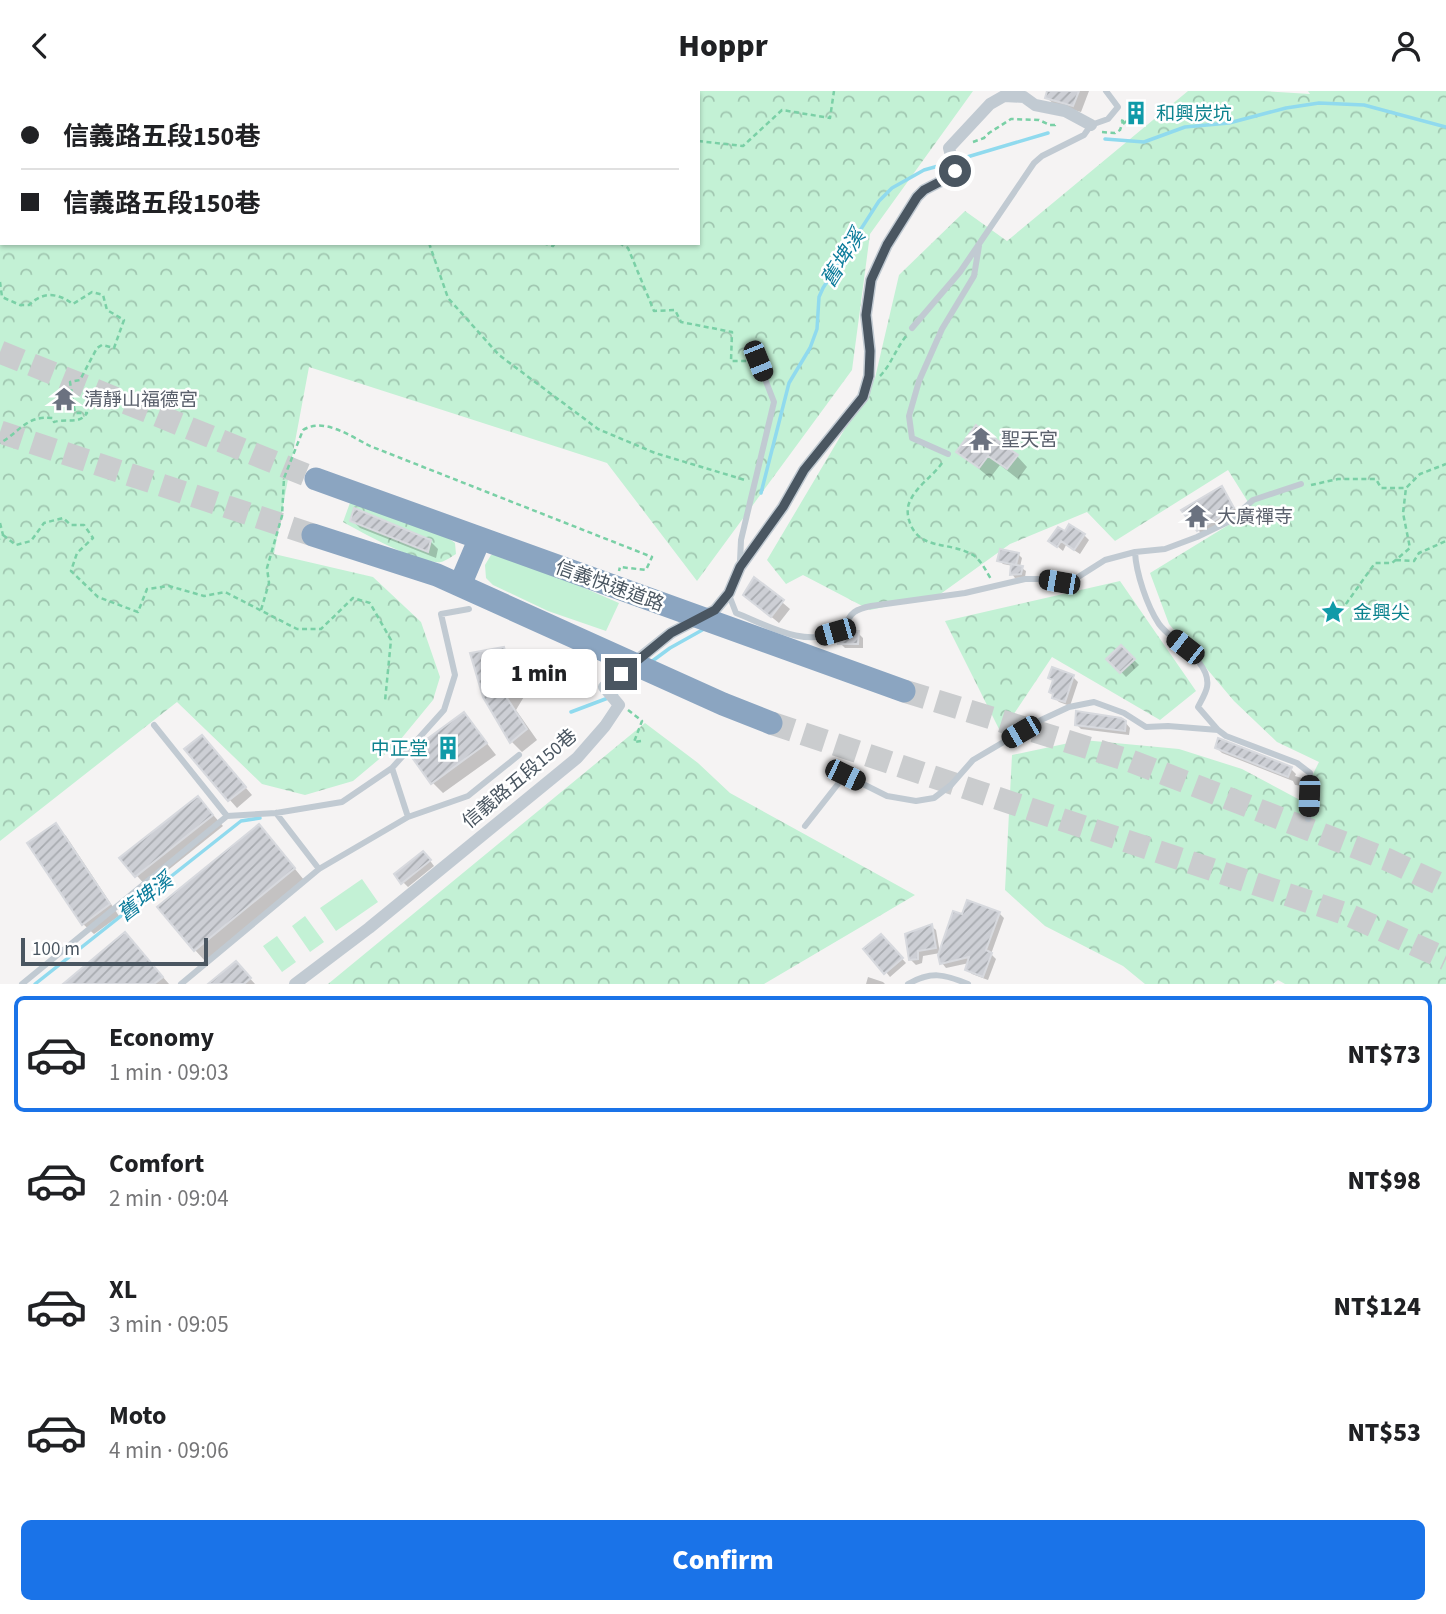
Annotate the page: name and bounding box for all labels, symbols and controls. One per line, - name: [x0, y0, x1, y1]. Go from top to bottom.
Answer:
- text: Hoppr: [678, 23, 768, 69]
- icon: back: [21, 27, 59, 65]
- icon: person: [1387, 27, 1425, 65]
- building icon: 和興炭坑: [1122, 99, 1150, 127]
- place label: 和興炭坑: [1156, 101, 1232, 128]
- text: 信義路五段150巷: [63, 118, 260, 155]
- route start: [939, 155, 971, 187]
- text: 信義路五段150巷: [63, 185, 260, 222]
- water label: 舊埤溪: [814, 221, 874, 293]
- car: [741, 338, 776, 384]
- temple icon: 清靜山福德宮: [50, 385, 78, 413]
- place label: 清靜山福德宮: [84, 387, 198, 414]
- temple icon: 聖天宮: [967, 425, 995, 453]
- place label: 聖天宮: [1001, 427, 1058, 454]
- temple icon: 大廣禪寺: [1183, 502, 1211, 530]
- place label: 大廣禪寺: [1217, 504, 1293, 531]
- street label: 信義快速道路: [551, 554, 668, 619]
- car: [1037, 568, 1082, 596]
- place icon: 金興尖: [1319, 598, 1347, 626]
- place label: 金興尖: [1353, 600, 1410, 627]
- car: [812, 616, 859, 648]
- car: [1162, 626, 1209, 668]
- callout: 1 min: [481, 649, 596, 699]
- text: 1 min: [511, 657, 567, 690]
- route end: [605, 658, 637, 690]
- car: [998, 712, 1045, 752]
- street label: 信義路五段150巷: [457, 723, 583, 835]
- building icon: 中正堂: [434, 734, 462, 762]
- place label: 中正堂: [371, 736, 428, 763]
- car: [822, 756, 869, 794]
- car: [1298, 775, 1321, 817]
- water label: 舊埤溪: [111, 864, 181, 928]
- scale bar: [21, 935, 208, 967]
- text: 100 m: [32, 936, 80, 963]
- text: Economy: [109, 1019, 214, 1056]
- icon: car: [25, 1023, 88, 1086]
- text: NT$73: [1347, 1036, 1421, 1073]
- text: 1 min · 09:03: [109, 1056, 229, 1089]
- text: Comfort: [109, 1145, 204, 1182]
- icon: car: [25, 1149, 88, 1212]
- text: NT$98: [1347, 1162, 1421, 1199]
- text: 2 min · 09:04: [109, 1182, 229, 1215]
- text: XL: [109, 1271, 137, 1308]
- icon: car: [25, 1275, 88, 1338]
- text: NT$124: [1334, 1288, 1421, 1325]
- text: 3 min · 09:05: [109, 1308, 229, 1341]
- text: Moto: [109, 1397, 166, 1434]
- icon: car: [25, 1401, 88, 1464]
- text: NT$53: [1347, 1414, 1421, 1451]
- text: 4 min · 09:06: [109, 1434, 229, 1467]
- button: Confirm: [21, 1520, 1425, 1600]

